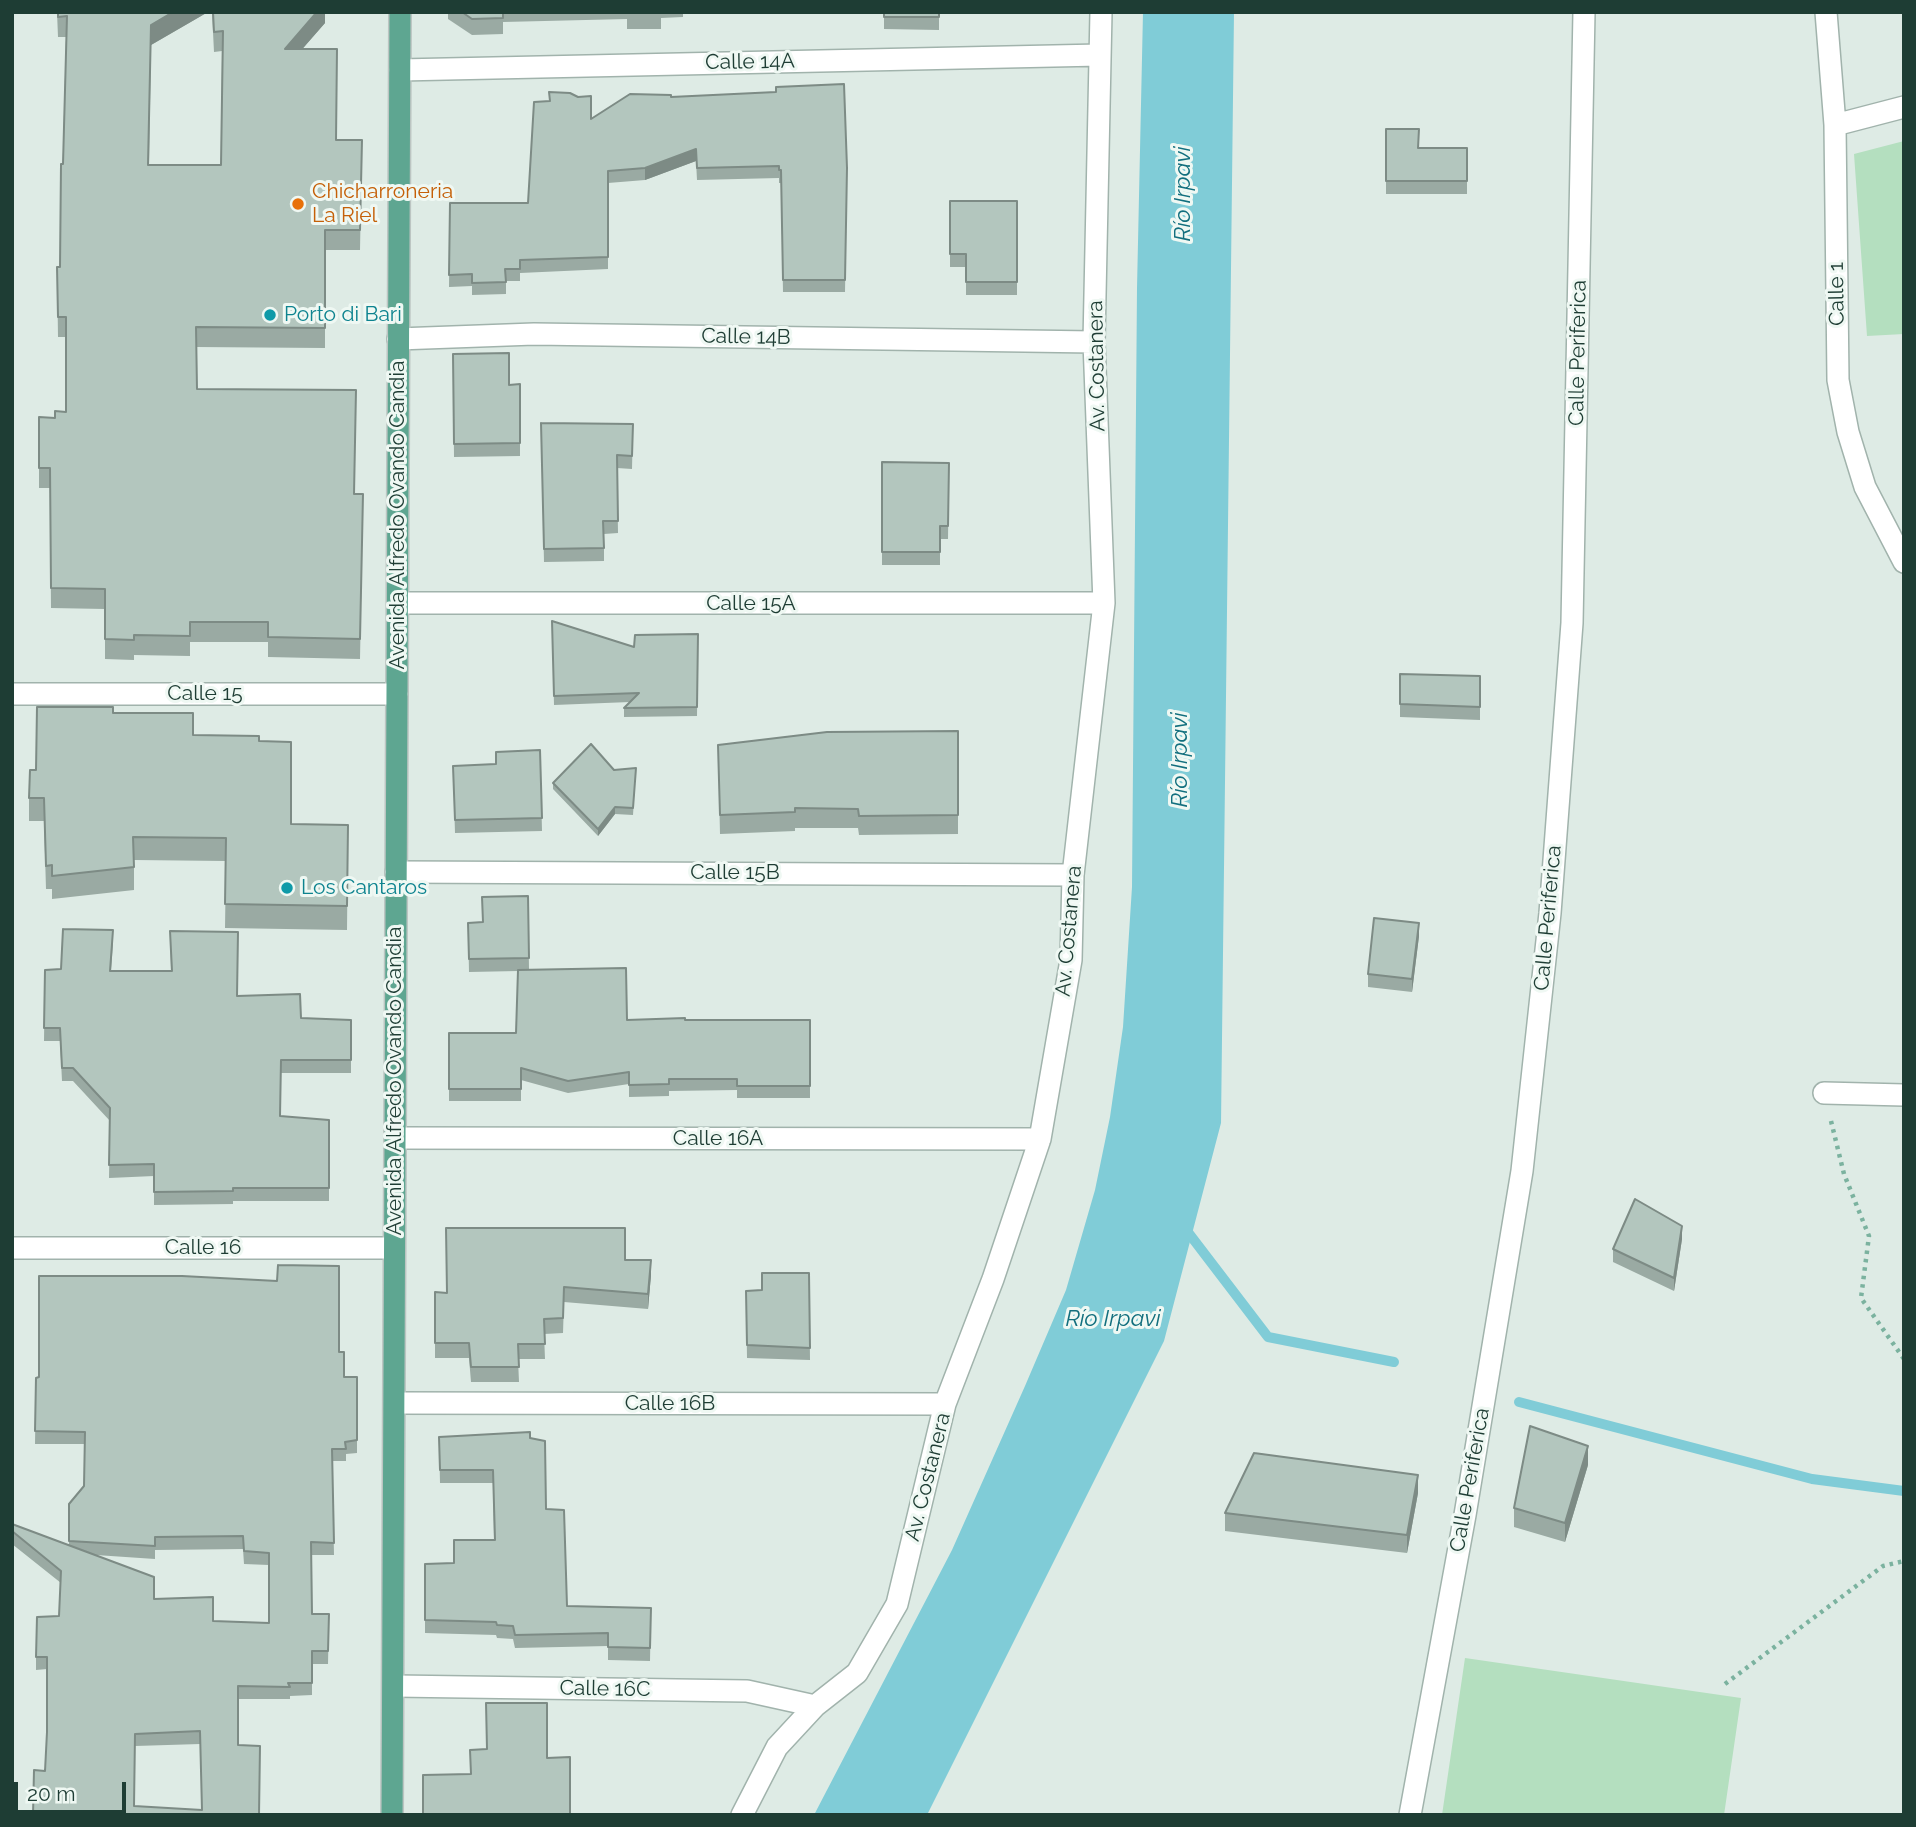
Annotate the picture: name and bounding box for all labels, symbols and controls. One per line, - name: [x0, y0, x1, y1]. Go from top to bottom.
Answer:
- street label: Calle 14A: [705, 49, 795, 75]
- water label: Río Irpavi: [1169, 146, 1197, 242]
- place label: Chicharroneria La Riel: [312, 179, 453, 229]
- marker: Chicharroneria La Riel: [290, 196, 306, 212]
- street label: Calle 1: [1824, 262, 1850, 326]
- street label: Calle Periferica: [1564, 280, 1592, 426]
- street label: Av. Costanera: [1083, 300, 1111, 432]
- place label: Porto di Bari: [284, 302, 402, 328]
- marker: Porto di Bari: [262, 307, 278, 323]
- street label: Calle 14B: [701, 324, 791, 350]
- street label: Avenida Alfredo Ovando Candia: [385, 361, 411, 669]
- street label: Calle 15A: [706, 591, 796, 617]
- street label: Calle 15: [167, 681, 243, 707]
- water label: Río Irpavi: [1166, 712, 1194, 808]
- street label: Calle Periferica: [1529, 844, 1567, 992]
- street label: Calle 15B: [690, 860, 780, 886]
- street label: Av. Costanera: [1051, 864, 1087, 998]
- place label: Los Cantaros: [301, 875, 427, 901]
- marker: Los Cantaros: [279, 880, 295, 896]
- street label: Avenida Alfredo Ovando Candia: [382, 927, 408, 1235]
- street label: Calle 16A: [673, 1126, 763, 1152]
- street label: Calle 16: [165, 1235, 241, 1261]
- water label: Río Irpavi: [1065, 1305, 1161, 1333]
- street label: Calle 16B: [625, 1391, 715, 1417]
- street label: Calle Periferica: [1445, 1406, 1495, 1554]
- street label: Av. Costanera: [900, 1410, 956, 1544]
- street label: Calle 16C: [559, 1676, 651, 1702]
- scale bar: [18, 1768, 130, 1812]
- text: 20 m: [27, 1781, 75, 1806]

